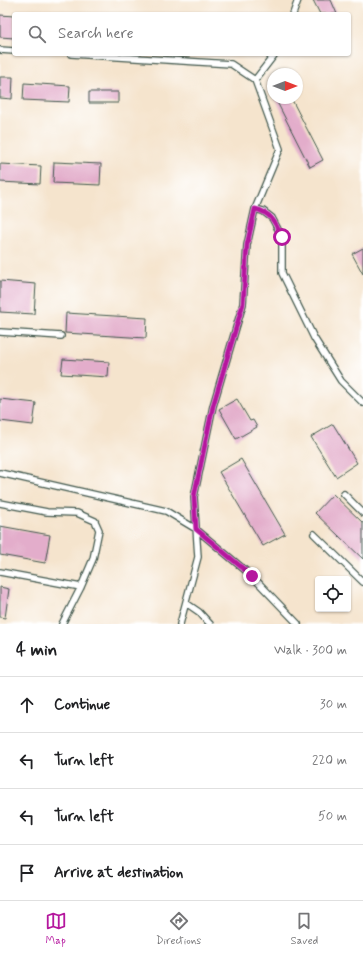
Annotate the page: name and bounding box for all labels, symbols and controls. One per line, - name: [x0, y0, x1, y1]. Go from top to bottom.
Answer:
- search box: [12, 12, 351, 56]
- icon: search: [26, 23, 48, 45]
- text: Search here: [58, 24, 134, 44]
- north arrow: [267, 68, 303, 104]
- route start: [273, 228, 291, 246]
- route end: [243, 567, 261, 585]
- map controls: [315, 576, 351, 612]
- button: locate: [315, 576, 351, 612]
- text: 4 min: [16, 639, 57, 661]
- text: Walk · 300 m: [274, 642, 347, 659]
- icon: ahead: [16, 694, 38, 716]
- text: Continue: [54, 695, 110, 715]
- text: 30 m: [320, 696, 347, 713]
- icon: left: [16, 750, 38, 772]
- text: Turn left: [54, 751, 114, 771]
- text: 220 m: [312, 752, 347, 769]
- icon: left: [16, 806, 38, 828]
- text: Turn left: [54, 807, 114, 827]
- text: 50 m: [318, 808, 347, 825]
- icon: arrive: [16, 862, 38, 884]
- text: Arrive at destination: [54, 863, 183, 883]
- tab: Map: [45, 910, 67, 948]
- tab: Directions: [156, 910, 201, 948]
- tab: Saved: [291, 910, 318, 948]

